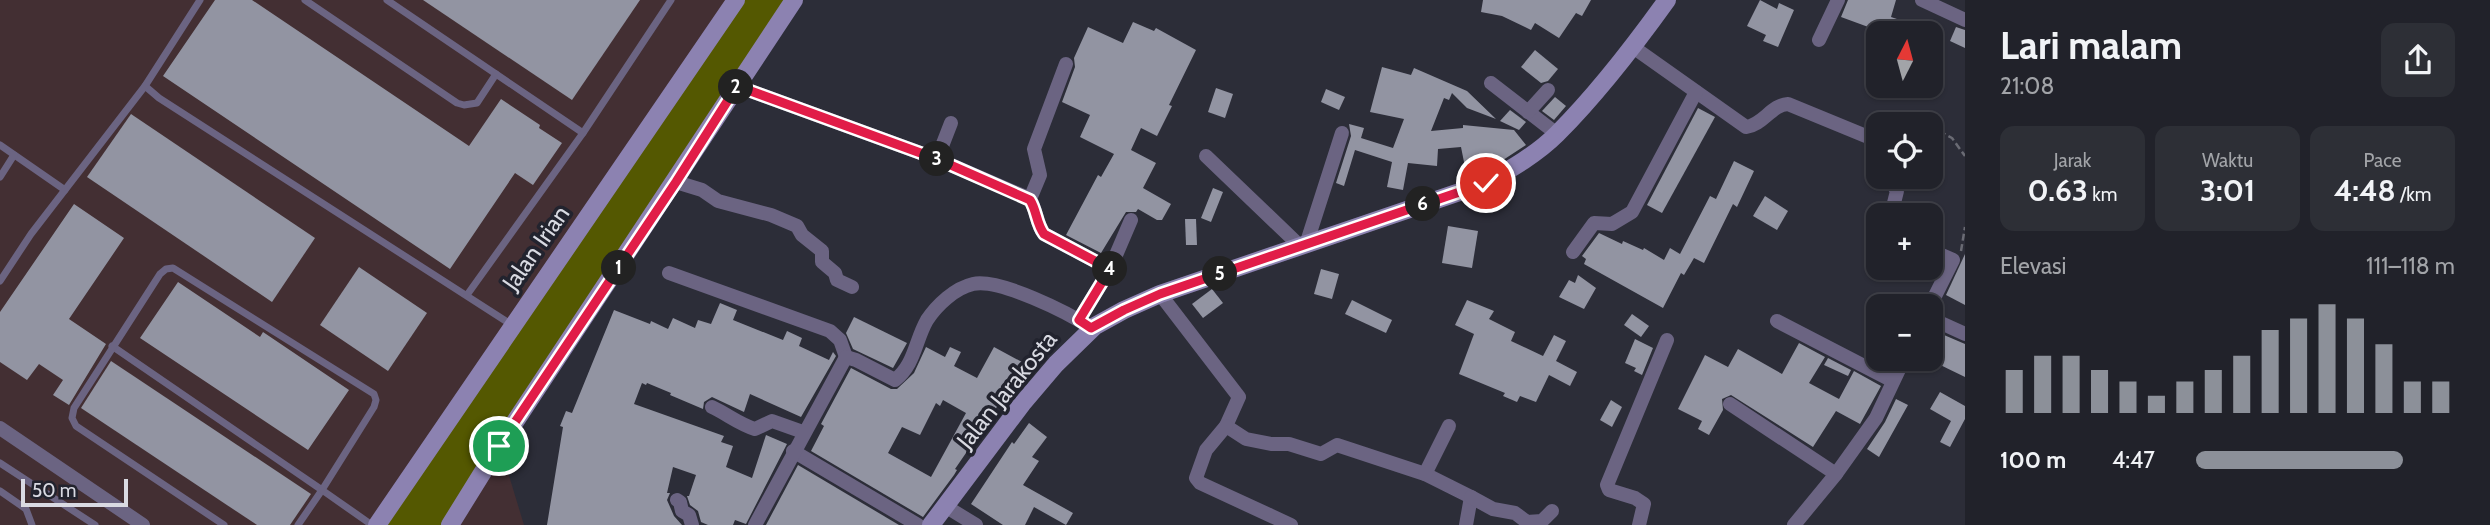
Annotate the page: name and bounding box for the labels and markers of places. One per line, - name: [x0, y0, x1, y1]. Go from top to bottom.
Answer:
- pin: 2: [718, 70, 754, 104]
- pin: 3: [920, 142, 954, 176]
- pin: [1456, 153, 1516, 213]
- pin: 6: [1406, 186, 1440, 222]
- pin: 1: [602, 250, 636, 286]
- pin: 4: [1092, 252, 1128, 286]
- pin: 5: [1202, 256, 1238, 292]
- pin: [469, 416, 529, 476]

